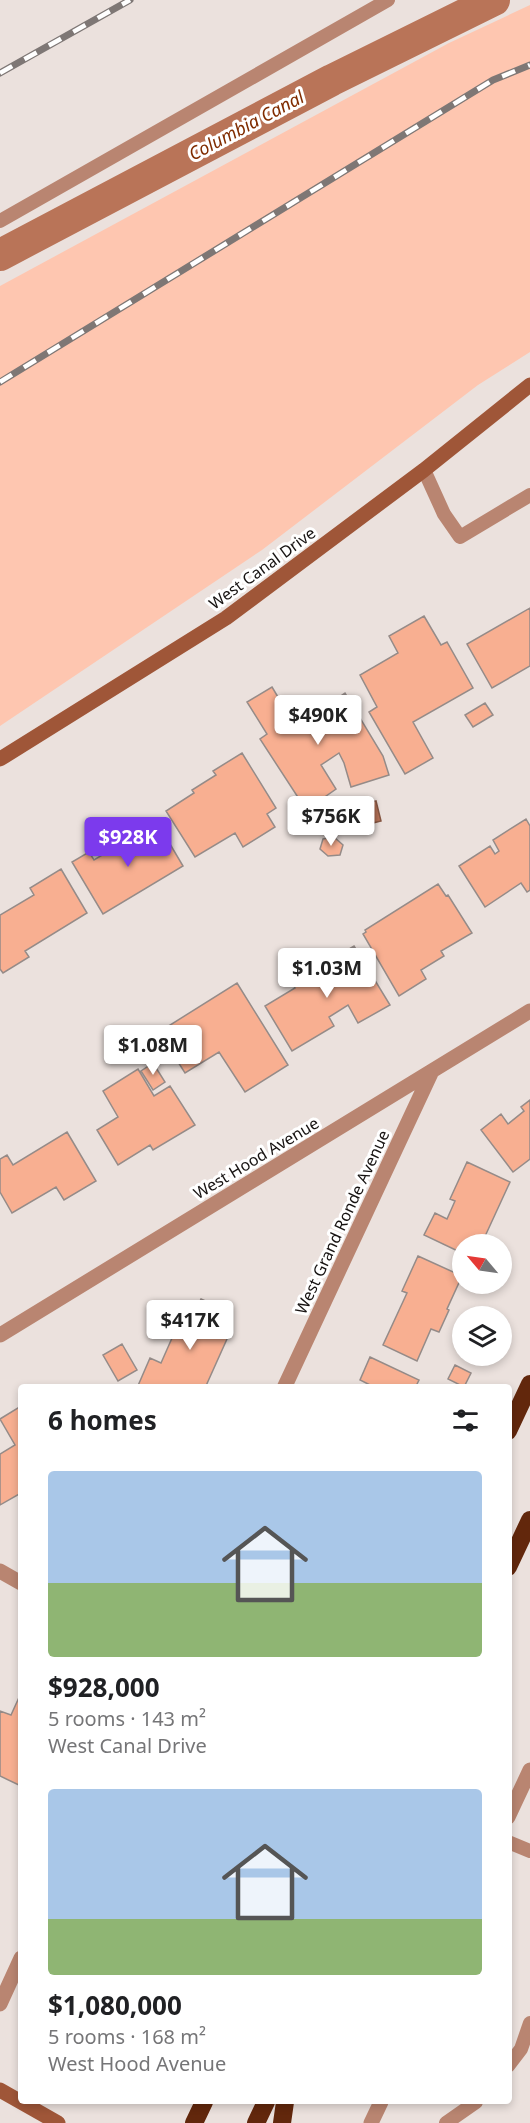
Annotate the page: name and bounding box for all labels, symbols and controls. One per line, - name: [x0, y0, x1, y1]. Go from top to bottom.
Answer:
- water label: Columbia Canal: [184, 84, 308, 166]
- street label: West Canal Drive: [204, 522, 320, 614]
- pin: $490K: [276, 695, 360, 746]
- text: $490K: [288, 701, 348, 728]
- pin: $756K: [289, 796, 373, 847]
- text: $756K: [301, 802, 361, 829]
- pin: $928K: [86, 817, 170, 868]
- text: $928K: [98, 823, 158, 850]
- pin: $1.03M: [278, 948, 376, 999]
- text: $1.03M: [292, 954, 362, 981]
- pin: $1.08M: [104, 1025, 202, 1076]
- text: $1.08M: [118, 1031, 188, 1058]
- street label: West Hood Avenue: [189, 1112, 323, 1204]
- street label: West Grand Ronde Avenue: [290, 1126, 394, 1318]
- north arrow: [452, 1234, 512, 1294]
- map controls: [452, 1234, 512, 1366]
- pin: $417K: [148, 1300, 232, 1351]
- text: $417K: [160, 1306, 220, 1333]
- button: layers: [452, 1306, 512, 1366]
- text: 6 homes: [48, 1402, 157, 1438]
- icon: filters: [449, 1404, 482, 1437]
- icon: home: [211, 1510, 319, 1618]
- text: $928,000: [48, 1669, 160, 1705]
- text: 5 rooms · 143 m²: [48, 1705, 206, 1732]
- text: West Canal Drive: [48, 1732, 207, 1759]
- icon: home: [211, 1828, 319, 1936]
- text: $1,080,000: [48, 1987, 182, 2023]
- text: 5 rooms · 168 m²: [48, 2023, 206, 2050]
- text: West Hood Avenue: [48, 2050, 226, 2077]

